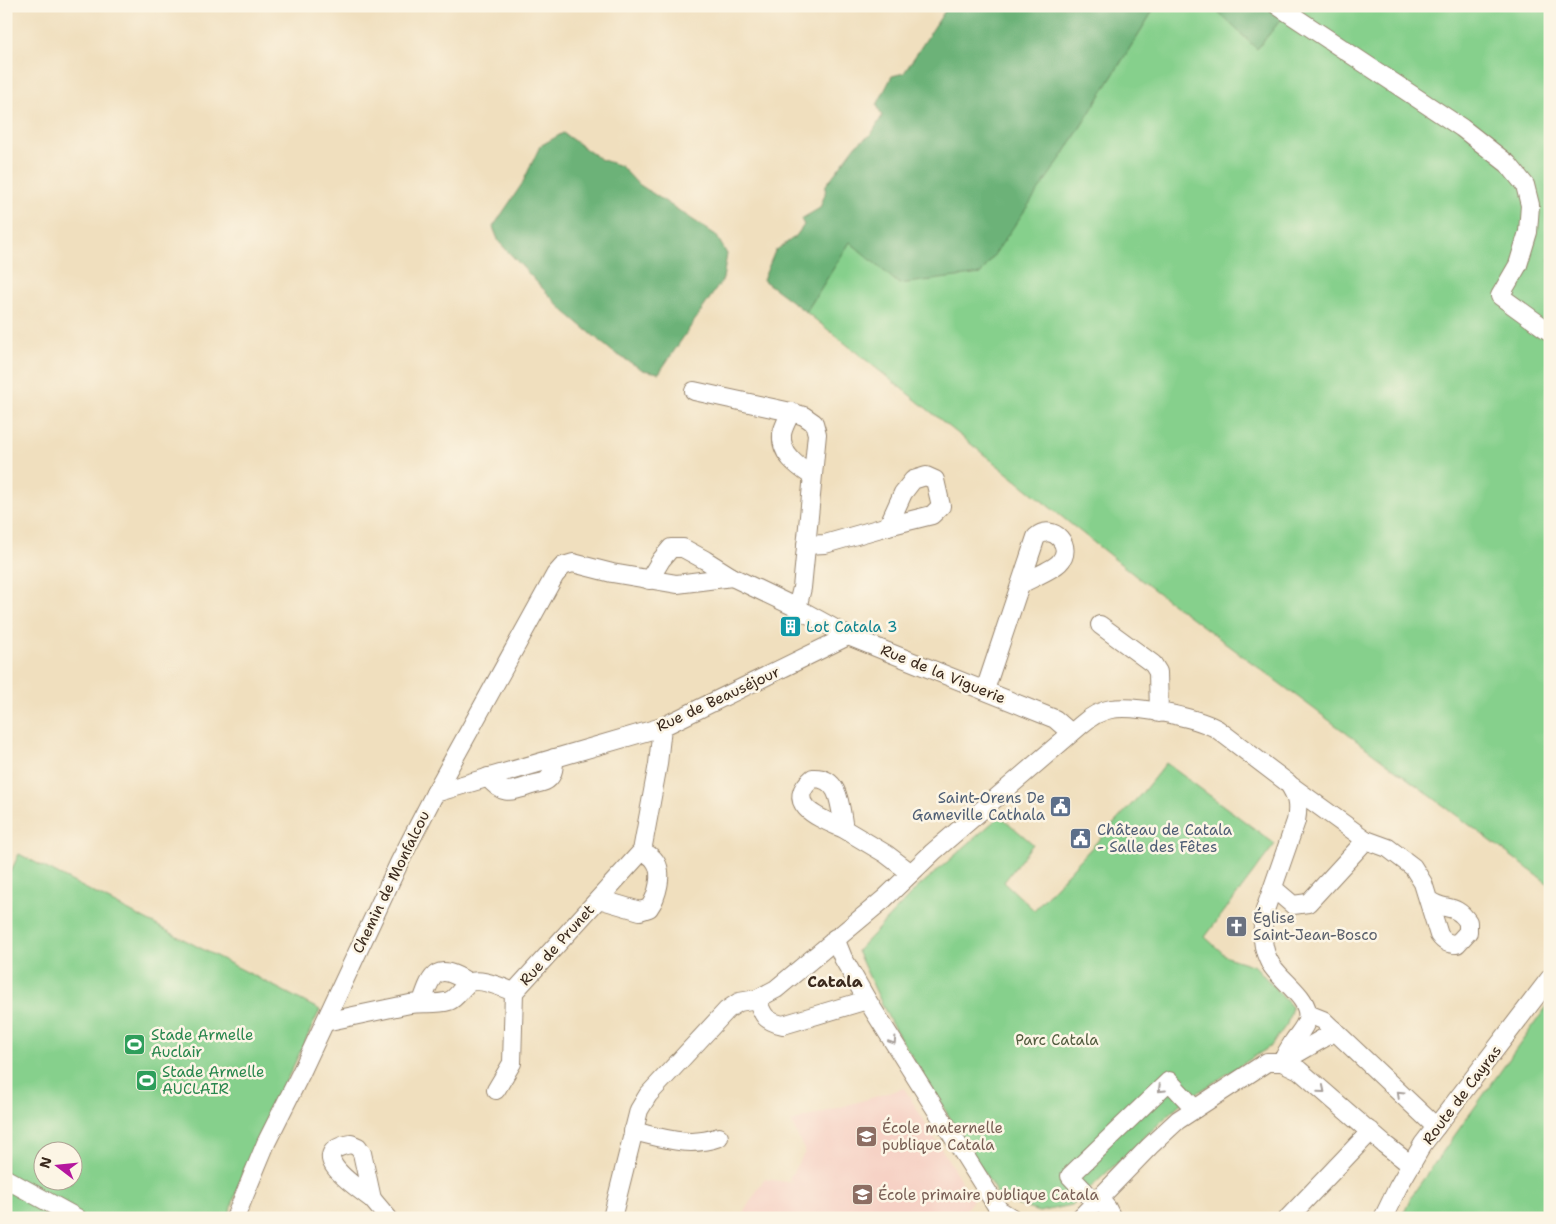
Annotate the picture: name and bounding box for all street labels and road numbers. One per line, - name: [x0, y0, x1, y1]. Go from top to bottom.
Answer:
- street label: Rue de la Viguerie: [878, 640, 1008, 708]
- street label: Rue de Beauséjour: [653, 662, 783, 736]
- street label: Chemin de Monfalcou: [348, 807, 434, 957]
- street label: Rue de Prunet: [515, 900, 599, 990]
- street label: Route de Cayras: [1418, 1041, 1506, 1149]

